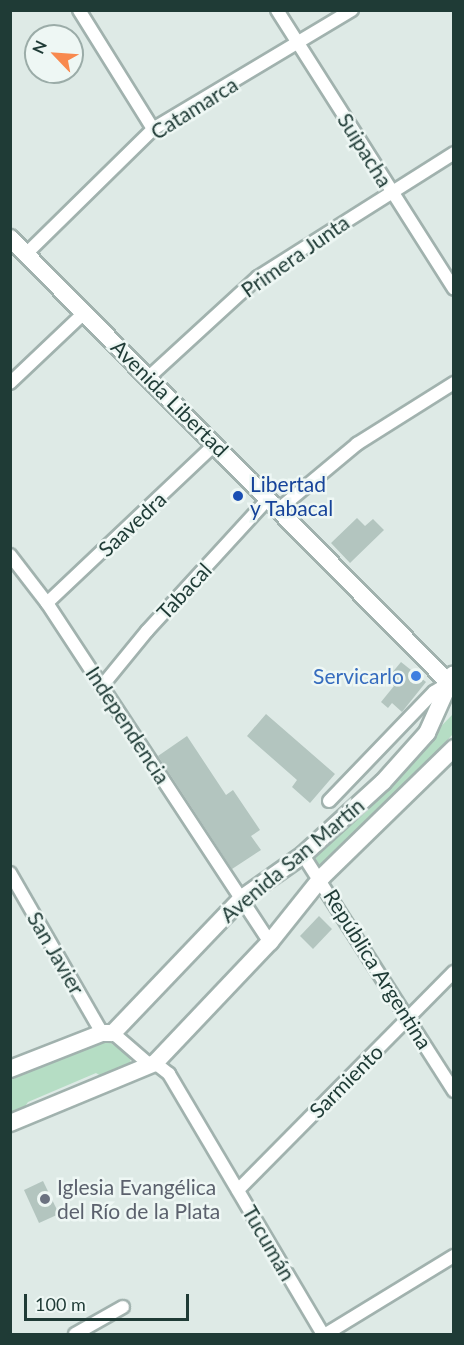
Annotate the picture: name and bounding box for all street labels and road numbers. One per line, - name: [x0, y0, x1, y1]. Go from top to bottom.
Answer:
- street label: Catamarca: [146, 71, 242, 145]
- street label: Suipacha: [333, 108, 397, 192]
- street label: Primera Junta: [236, 209, 354, 303]
- street label: Avenida Libertad: [106, 334, 234, 462]
- street label: Saavedra: [93, 486, 171, 562]
- street label: Tabacal: [152, 558, 216, 624]
- street label: Independencia: [81, 662, 175, 788]
- street label: Avenida San Martín: [215, 792, 369, 928]
- street label: República Argentina: [318, 884, 438, 1054]
- street label: San Javier: [22, 907, 90, 999]
- street label: Sarmiento: [304, 1039, 388, 1123]
- street label: Tucumán: [237, 1201, 301, 1285]

